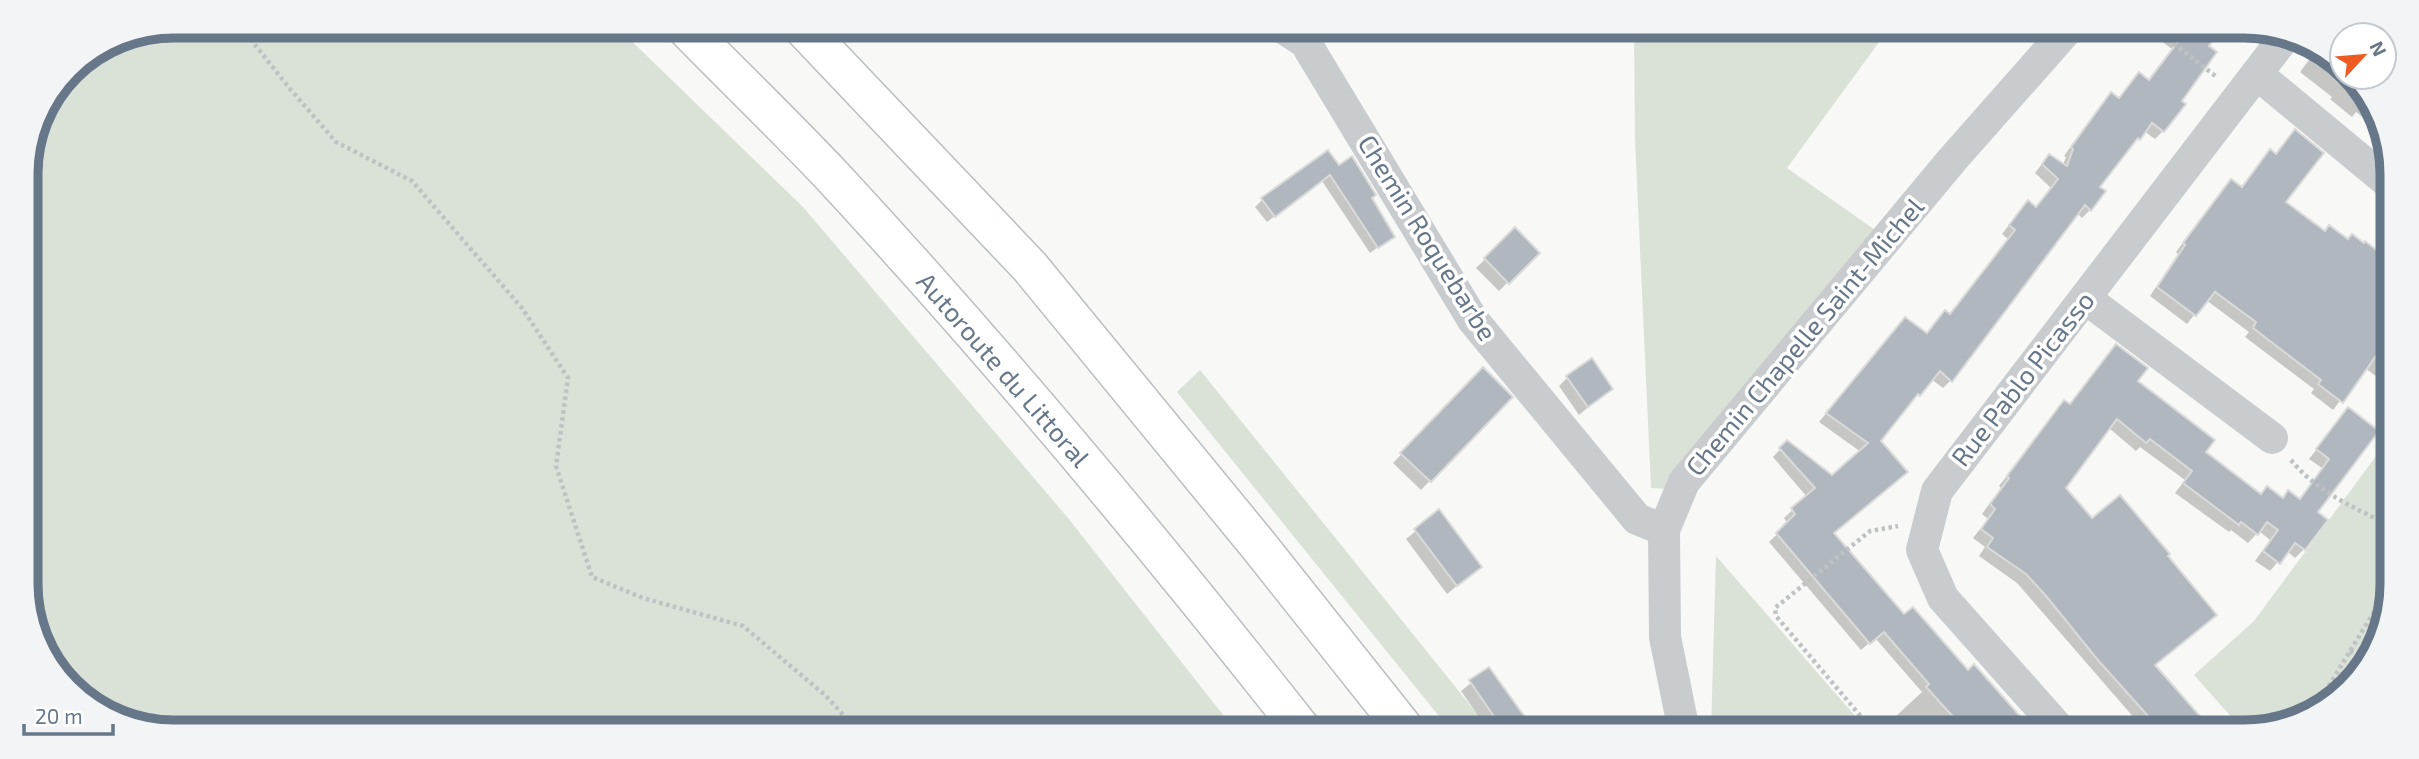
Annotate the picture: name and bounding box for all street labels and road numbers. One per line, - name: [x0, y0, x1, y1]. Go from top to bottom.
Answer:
- street label: Chemin Roquebarbe: [1352, 129, 1504, 346]
- street label: Chemin Chapelle Saint-Michel: [1678, 191, 1929, 481]
- street label: Autoroute du Littoral: [911, 266, 1097, 473]
- street label: Rue Pablo Picasso: [1944, 285, 2100, 472]

